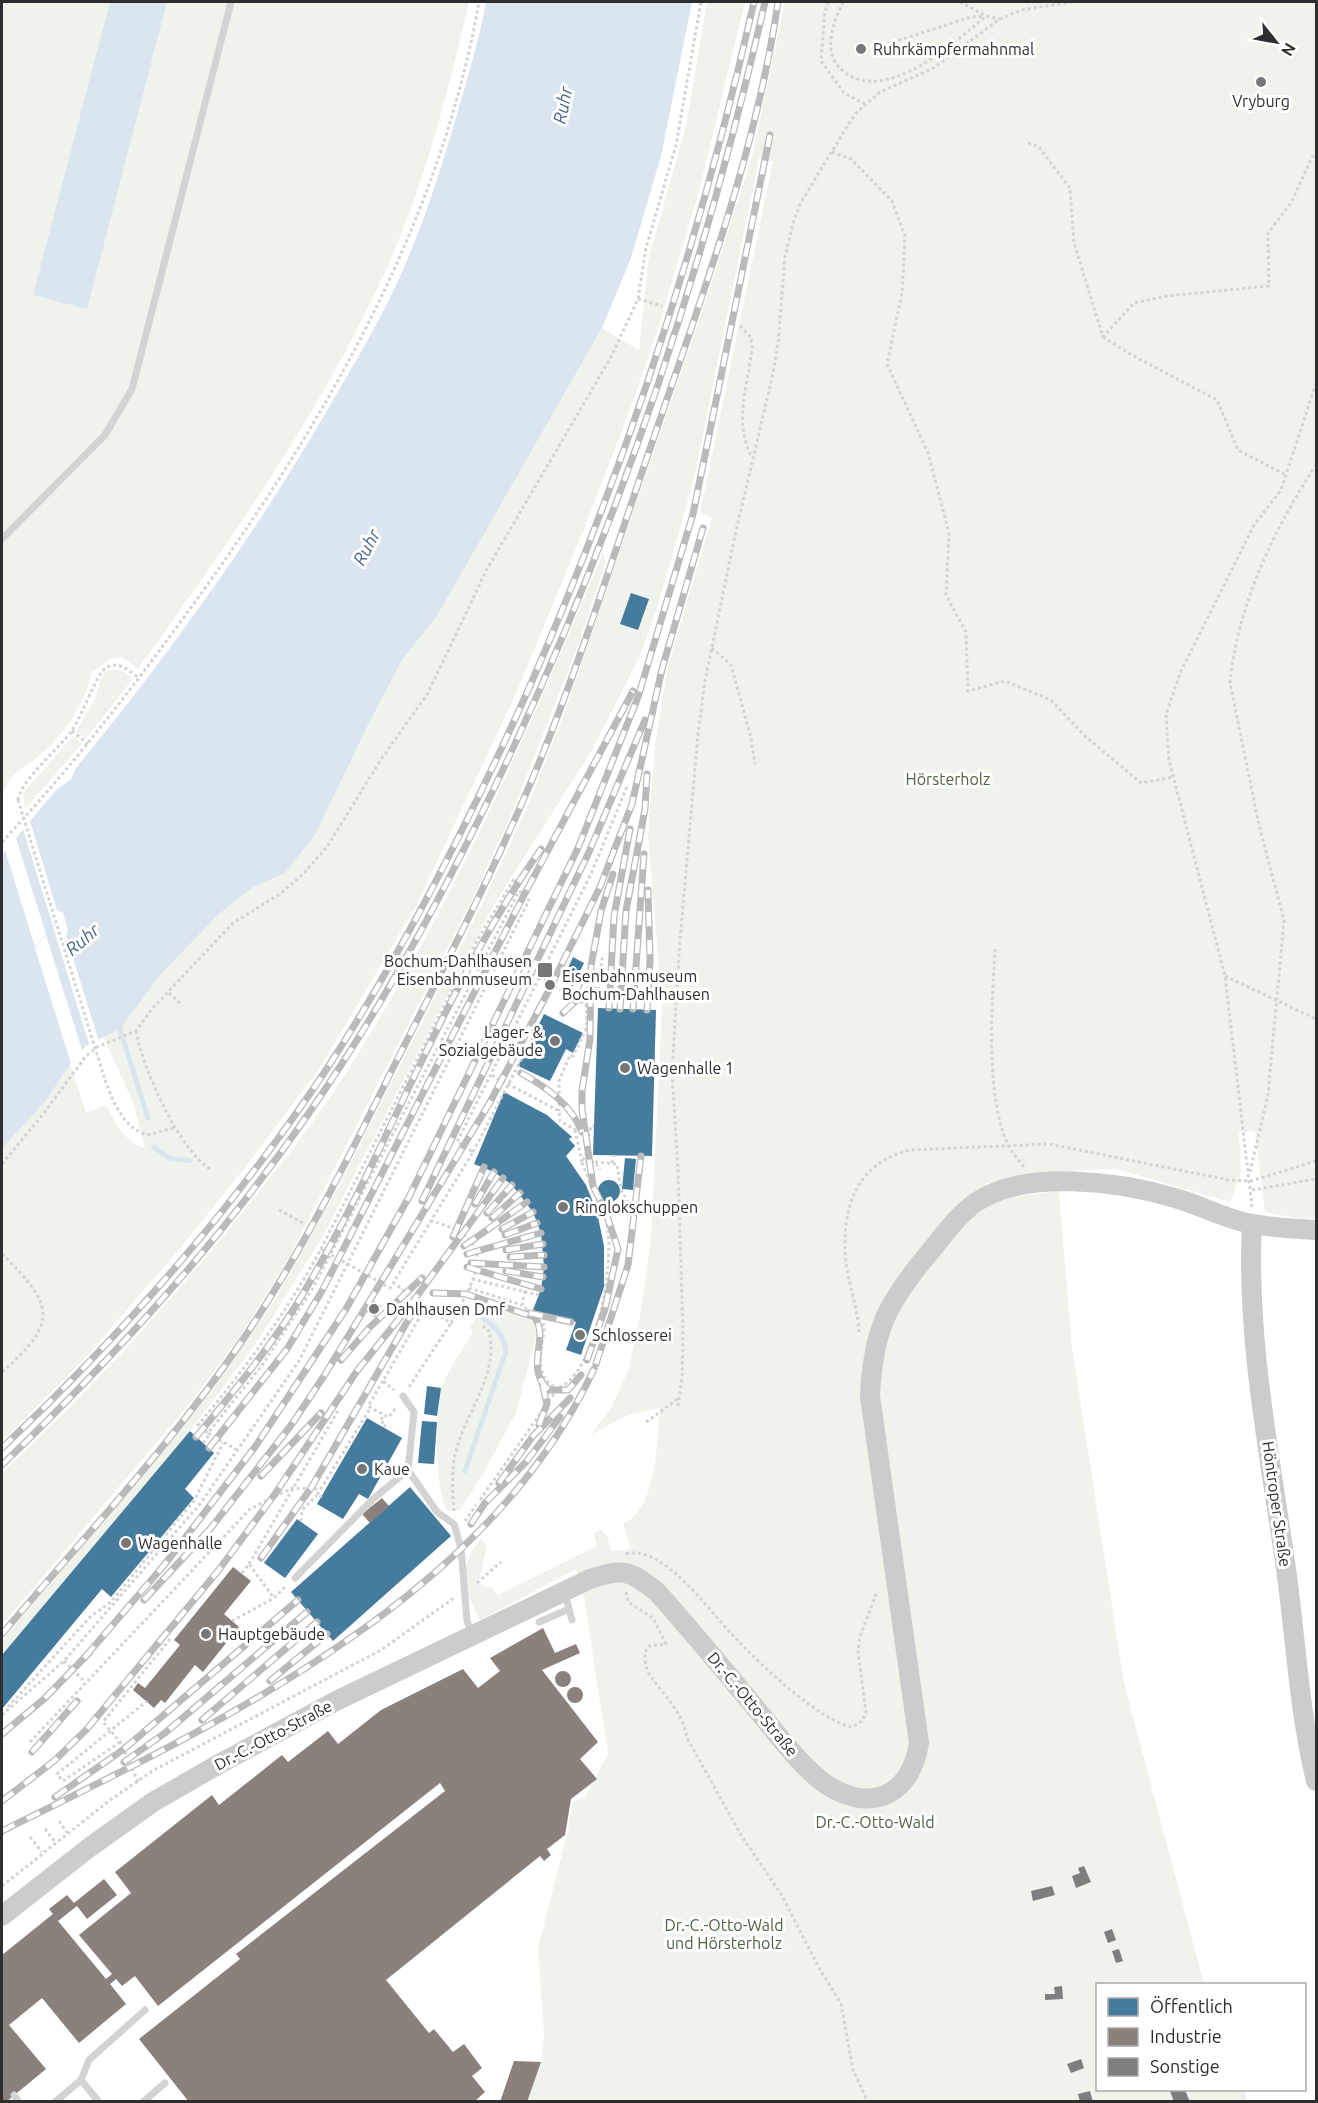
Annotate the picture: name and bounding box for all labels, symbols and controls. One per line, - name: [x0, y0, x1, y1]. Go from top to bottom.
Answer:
- north arrow: [1246, 12, 1306, 72]
- place label: Ruhrkämpfermahnmal: [873, 40, 1034, 58]
- text: N: [1278, 40, 1300, 59]
- marker: Ruhrkämpfermahnmal: [854, 42, 868, 56]
- marker: Vryburg: [1254, 75, 1268, 89]
- water label: Ruhr: [549, 84, 576, 125]
- place label: Vryburg: [1232, 92, 1290, 110]
- water label: Ruhr: [348, 525, 384, 568]
- park label: Hörsterholz: [906, 770, 990, 788]
- water label: Ruhr: [61, 919, 104, 959]
- place label: Bochum-Dahlhausen Eisenbahnmuseum: [384, 952, 532, 988]
- marker: Bochum-Dahlhausen Eisenbahnmuseum: [536, 961, 554, 979]
- place label: Eisenbahnmuseum Bochum-Dahlhausen: [562, 967, 710, 1003]
- marker: Eisenbahnmuseum Bochum-Dahlhausen: [543, 978, 557, 992]
- place label: Lager- & Sozialgebäude: [439, 1023, 544, 1059]
- marker: Lager- & Sozialgebäude: [548, 1034, 562, 1048]
- place label: Wagenhalle 1: [637, 1059, 734, 1077]
- marker: Wagenhalle 1: [618, 1061, 632, 1075]
- place label: Ringlokschuppen: [575, 1198, 698, 1216]
- marker: Ringlokschuppen: [556, 1200, 570, 1214]
- place label: Dahlhausen Dmf: [386, 1300, 506, 1318]
- marker: Dahlhausen Dmf: [367, 1302, 381, 1316]
- place label: Schlosserei: [592, 1326, 672, 1344]
- marker: Schlosserei: [573, 1328, 587, 1342]
- street label: Höntroper Straße: [1259, 1440, 1295, 1568]
- place label: Kaue: [374, 1460, 410, 1478]
- marker: Kaue: [355, 1462, 369, 1476]
- place label: Wagenhalle: [138, 1534, 222, 1552]
- marker: Wagenhalle: [119, 1536, 133, 1550]
- place label: Hauptgebäude: [218, 1625, 325, 1643]
- marker: Hauptgebäude: [199, 1627, 213, 1641]
- street label: Dr.-C.-Otto-Straße: [704, 1648, 802, 1760]
- street label: Dr.-C.-Otto-Straße: [211, 1696, 335, 1774]
- park label: Dr.-C.-Otto-Wald: [815, 1813, 935, 1831]
- park label: Dr.-C.-Otto-Wald und Hörsterholz: [664, 1916, 784, 1952]
- legend: [1096, 1983, 1306, 2091]
- text: Öffentlich: [1150, 1996, 1233, 2016]
- text: Industrie: [1150, 2026, 1222, 2046]
- text: Sonstige: [1150, 2056, 1220, 2076]

